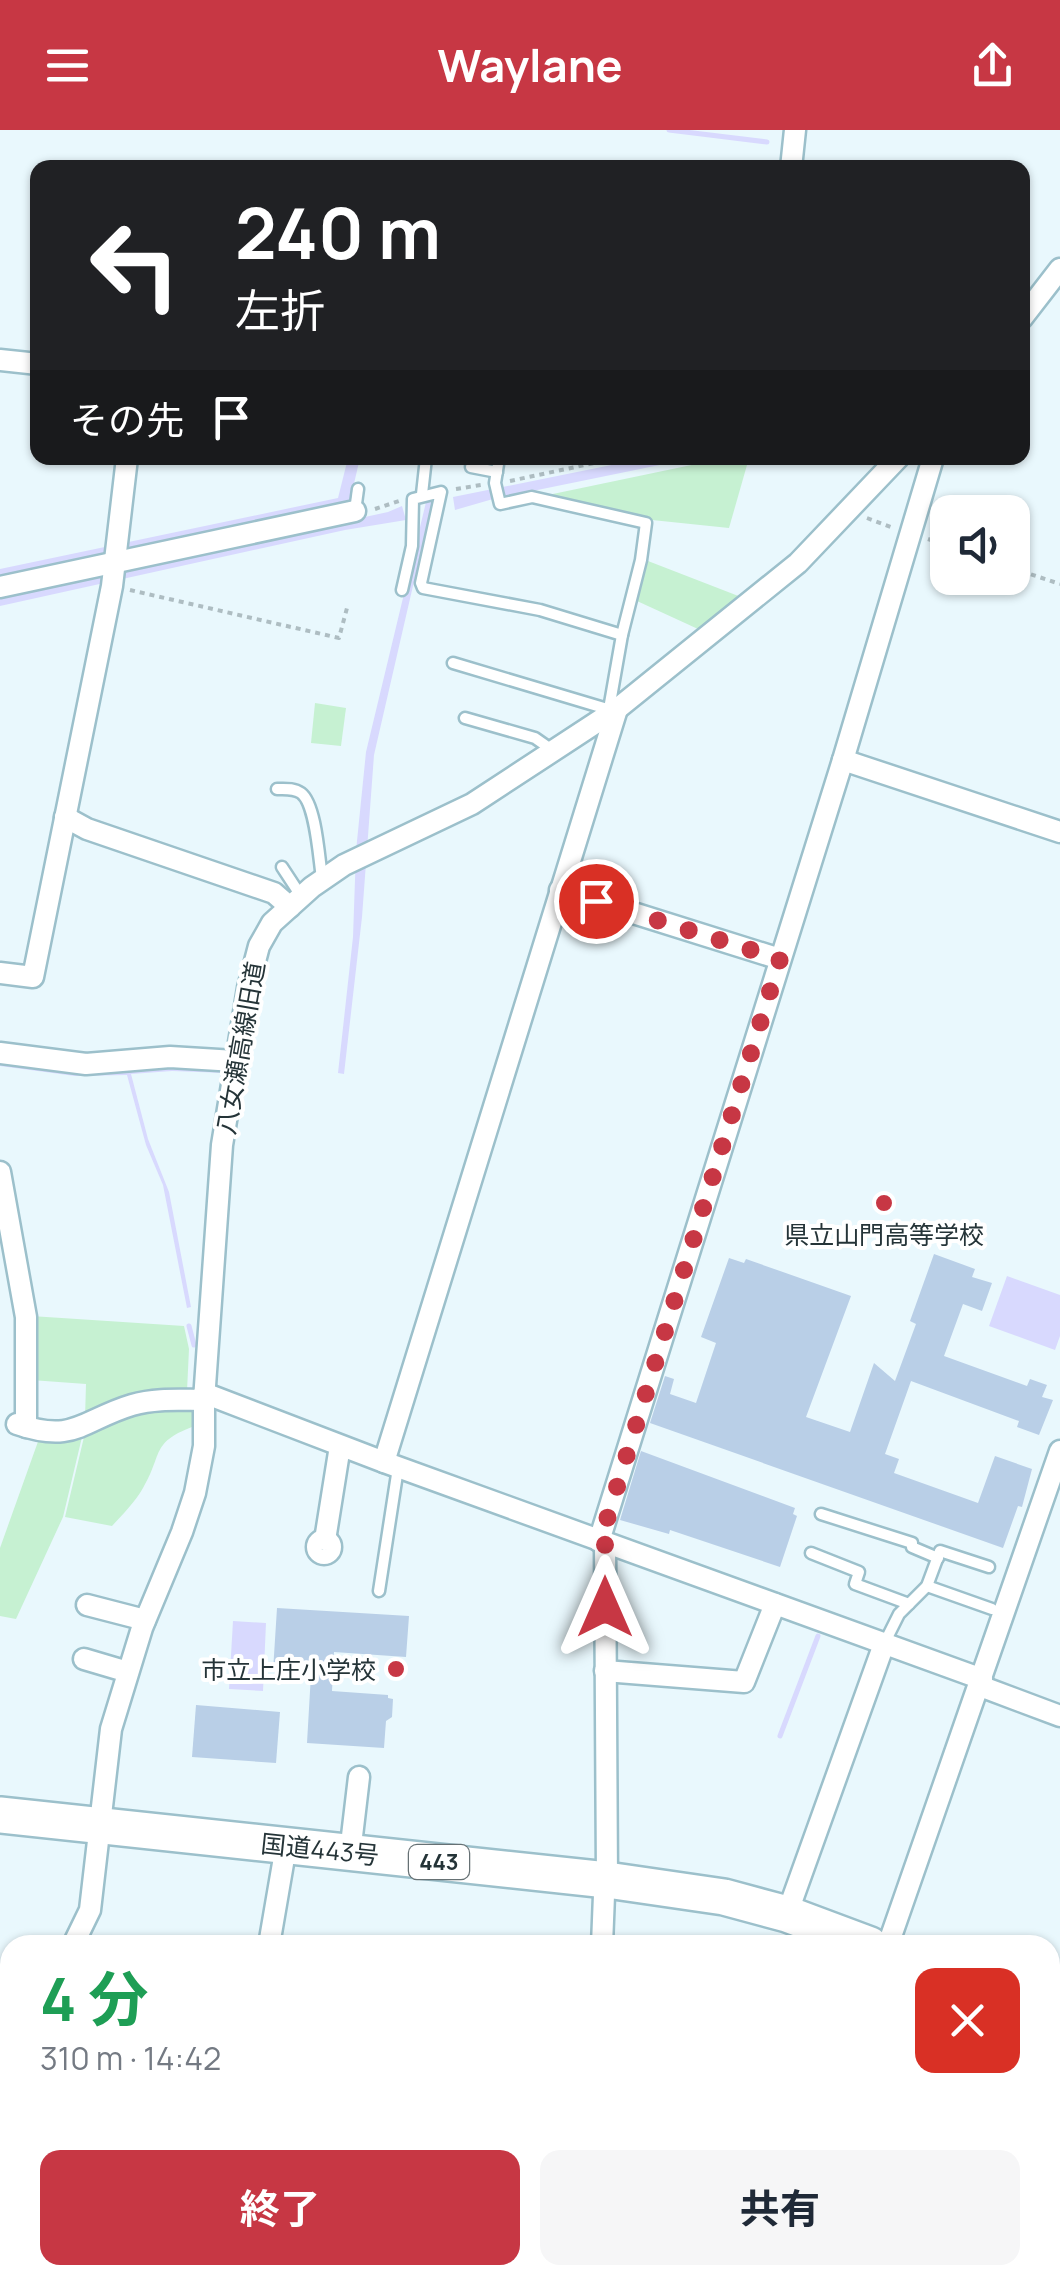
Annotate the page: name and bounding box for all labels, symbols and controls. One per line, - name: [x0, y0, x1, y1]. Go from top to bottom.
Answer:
- text: Waylane: [437, 34, 623, 96]
- icon: menu: [40, 38, 95, 93]
- icon: share: [965, 38, 1020, 93]
- text: 240 m: [235, 184, 441, 280]
- icon: left: [70, 200, 200, 330]
- text: 左折: [235, 279, 325, 341]
- icon: arrive: [204, 390, 259, 445]
- text: その先: [70, 393, 184, 445]
- map controls: [930, 495, 1030, 595]
- button: sound: [930, 495, 1030, 595]
- pin: [554, 859, 639, 944]
- icon: arrive: [569, 874, 624, 929]
- street label: 八女瀬高線旧道: [208, 959, 272, 1137]
- marker: 県立山門高等学校: [873, 1192, 895, 1214]
- place label: 県立山門高等学校: [784, 1217, 984, 1252]
- position arrow: [553, 1555, 657, 1659]
- place label: 市立上庄小学校: [201, 1652, 376, 1687]
- marker: 市立上庄小学校: [385, 1658, 407, 1680]
- street label: 国道443号: [259, 1825, 381, 1873]
- road number: 443: [409, 1845, 469, 1879]
- text: 4 分: [40, 1957, 149, 2039]
- button: close: [915, 1968, 1020, 2073]
- text: 310 m · 14:42: [40, 2036, 221, 2080]
- button: 終了: [40, 2150, 520, 2265]
- button: 共有: [540, 2150, 1020, 2265]

